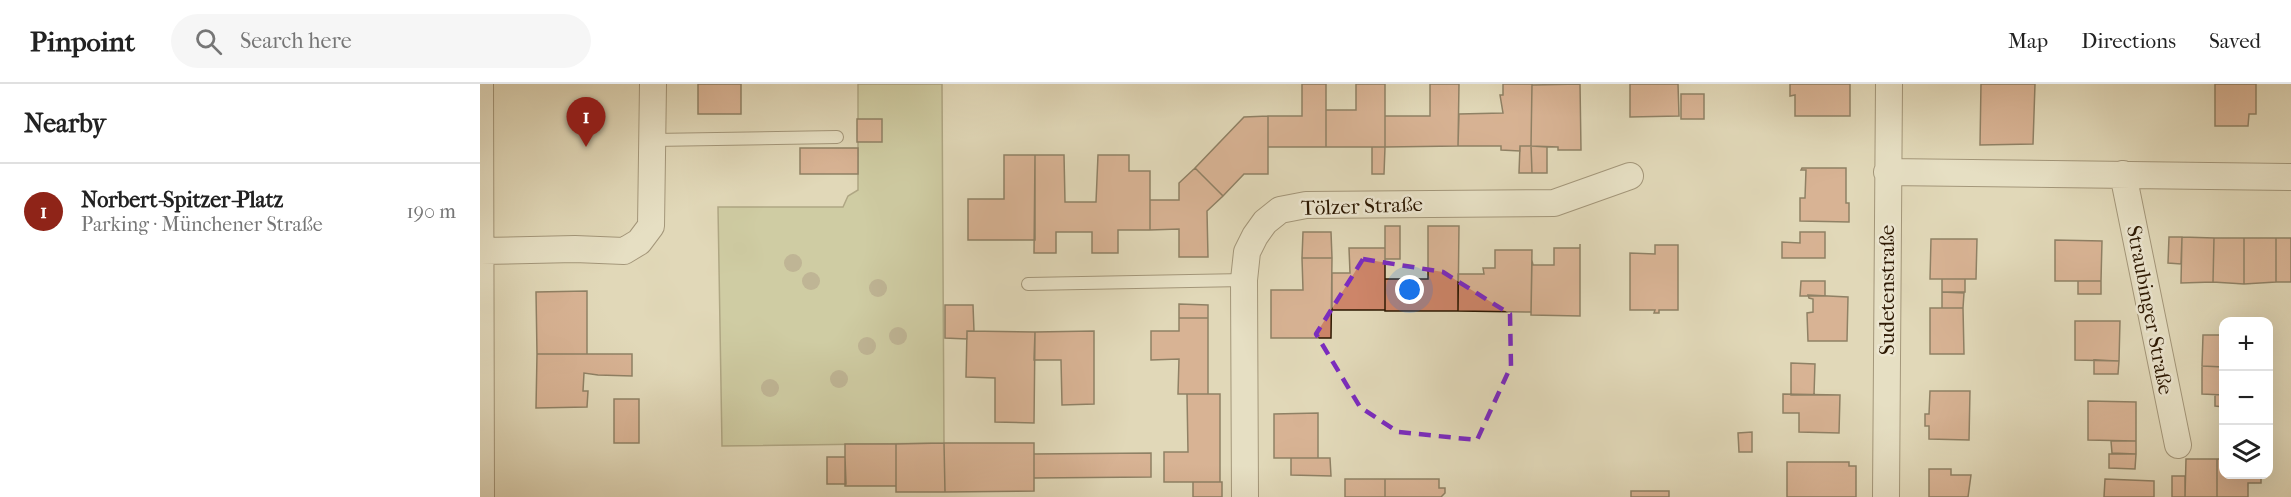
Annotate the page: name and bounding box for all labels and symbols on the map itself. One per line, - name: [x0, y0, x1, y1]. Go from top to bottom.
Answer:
- pin: 1: [566, 98, 606, 147]
- street label: Tölzer Straße: [1301, 192, 1423, 220]
- street label: Straubinger Straße: [2122, 223, 2178, 397]
- street label: Sudetenstraße: [1875, 225, 1899, 355]
- your location: [1395, 275, 1424, 304]

